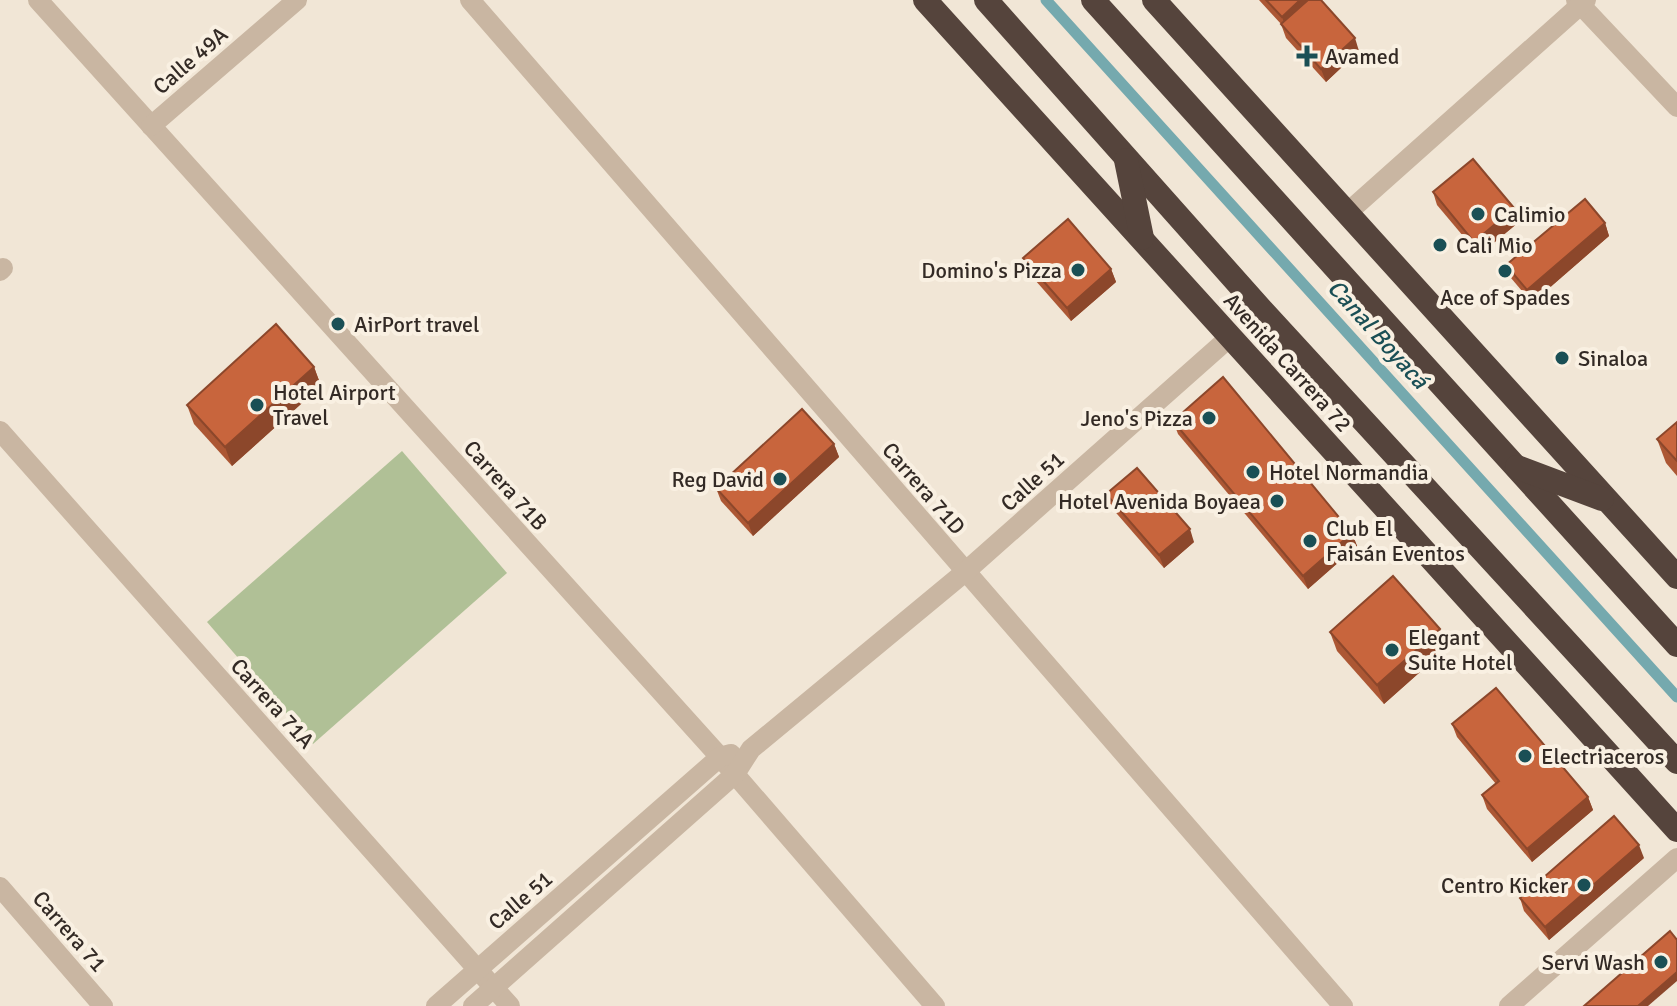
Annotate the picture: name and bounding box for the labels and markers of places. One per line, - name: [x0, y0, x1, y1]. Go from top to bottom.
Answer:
- place label: Avamed: [1325, 43, 1399, 70]
- marker: Avamed: [1296, 45, 1318, 67]
- place label: Calimio: [1494, 201, 1566, 228]
- marker: Calimio: [1469, 205, 1487, 223]
- place label: Cali Mio: [1456, 232, 1533, 259]
- marker: Cali Mio: [1431, 236, 1449, 254]
- place label: Domino's Pizza: [921, 257, 1062, 284]
- marker: Domino's Pizza: [1069, 261, 1087, 279]
- marker: Ace of Spades: [1496, 262, 1514, 280]
- place label: Ace of Spades: [1440, 284, 1570, 311]
- place label: AirPort travel: [354, 311, 480, 338]
- marker: AirPort travel: [329, 315, 347, 333]
- place label: Sinaloa: [1578, 345, 1648, 372]
- marker: Sinaloa: [1553, 349, 1571, 367]
- place label: Hotel Airport Travel: [273, 379, 396, 431]
- marker: Hotel Airport Travel: [248, 396, 266, 414]
- place label: Jeno's Pizza: [1080, 405, 1193, 432]
- marker: Jeno's Pizza: [1200, 409, 1218, 427]
- place label: Hotel Normandia: [1269, 459, 1429, 486]
- marker: Hotel Normandia: [1244, 463, 1262, 481]
- place label: Reg David: [671, 466, 764, 493]
- marker: Reg David: [771, 470, 789, 488]
- place label: Hotel Avenida Boyaea: [1058, 488, 1261, 515]
- marker: Hotel Avenida Boyaea: [1268, 492, 1286, 510]
- place label: Club El Faisán Eventos: [1326, 515, 1465, 567]
- marker: Club El Faisán Eventos: [1301, 532, 1319, 550]
- place label: Elegant Suite Hotel: [1408, 624, 1512, 676]
- marker: Elegant Suite Hotel: [1383, 641, 1401, 659]
- place label: Electriaceros: [1541, 743, 1664, 770]
- marker: Electriaceros: [1516, 747, 1534, 765]
- place label: Centro Kicker: [1441, 872, 1568, 899]
- marker: Centro Kicker: [1575, 876, 1593, 894]
- place label: Servi Wash: [1542, 949, 1645, 976]
- marker: Servi Wash: [1652, 953, 1670, 971]

